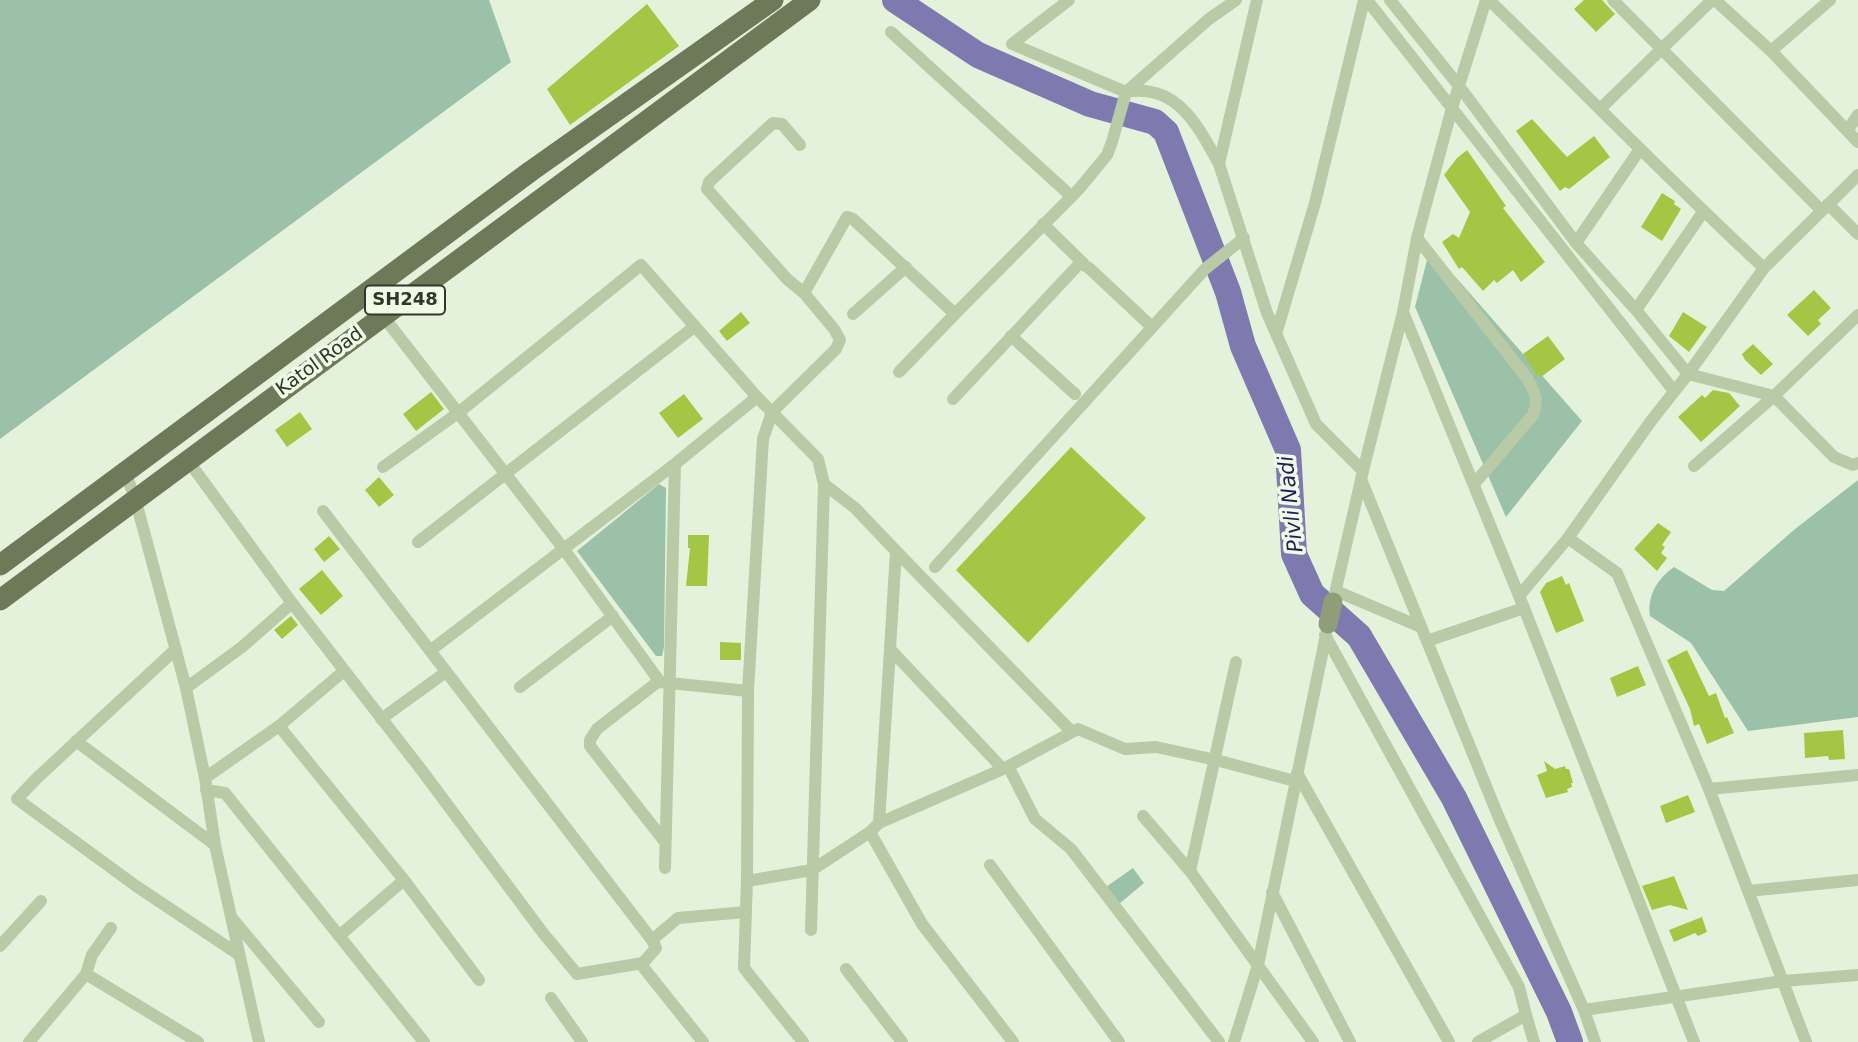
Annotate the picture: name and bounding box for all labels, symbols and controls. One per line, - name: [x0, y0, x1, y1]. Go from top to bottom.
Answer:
- road number: SH248: [365, 286, 445, 314]
- street label: Katol Road: [272, 323, 368, 401]
- water label: Pivli Nadi: [1274, 454, 1310, 554]

